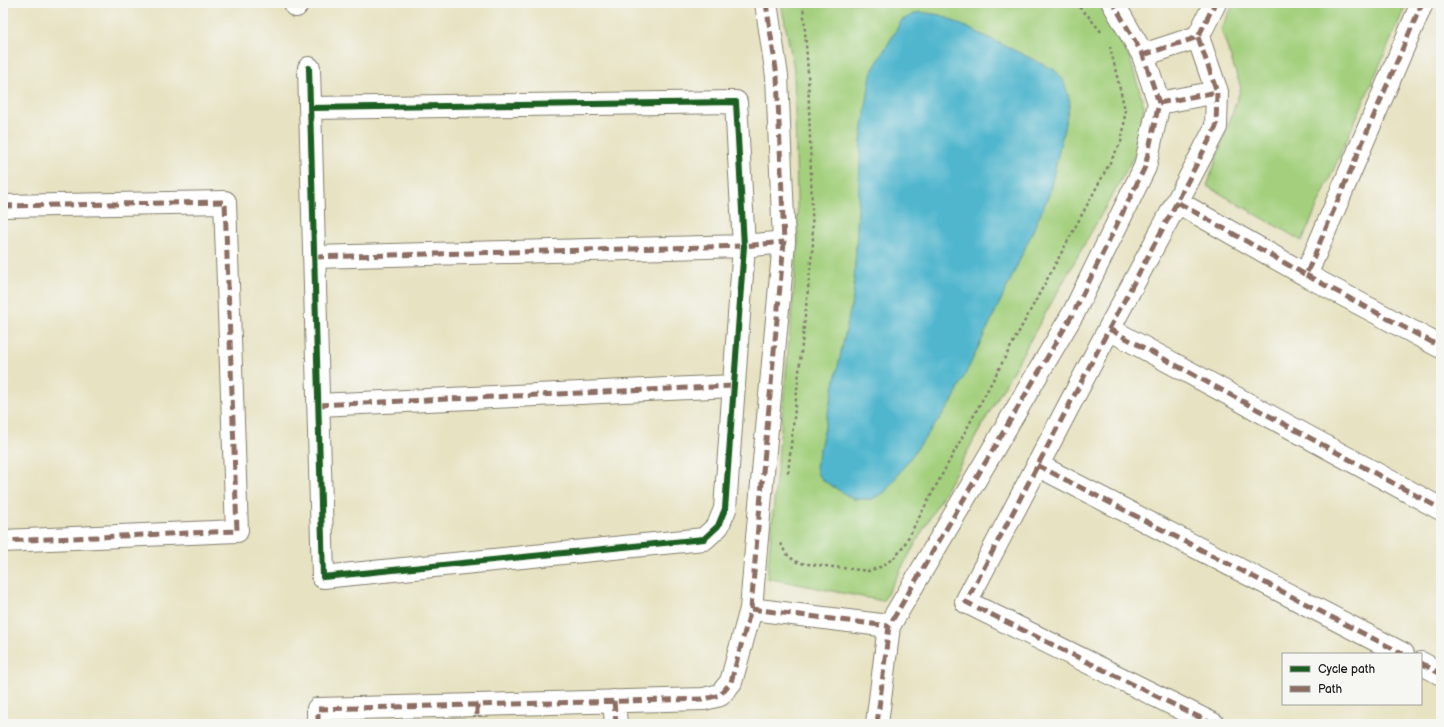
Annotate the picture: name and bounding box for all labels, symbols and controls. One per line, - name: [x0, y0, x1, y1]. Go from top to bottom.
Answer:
- legend: [1282, 653, 1422, 705]
- text: Cycle path: [1318, 662, 1375, 677]
- text: Path: [1318, 682, 1343, 697]

